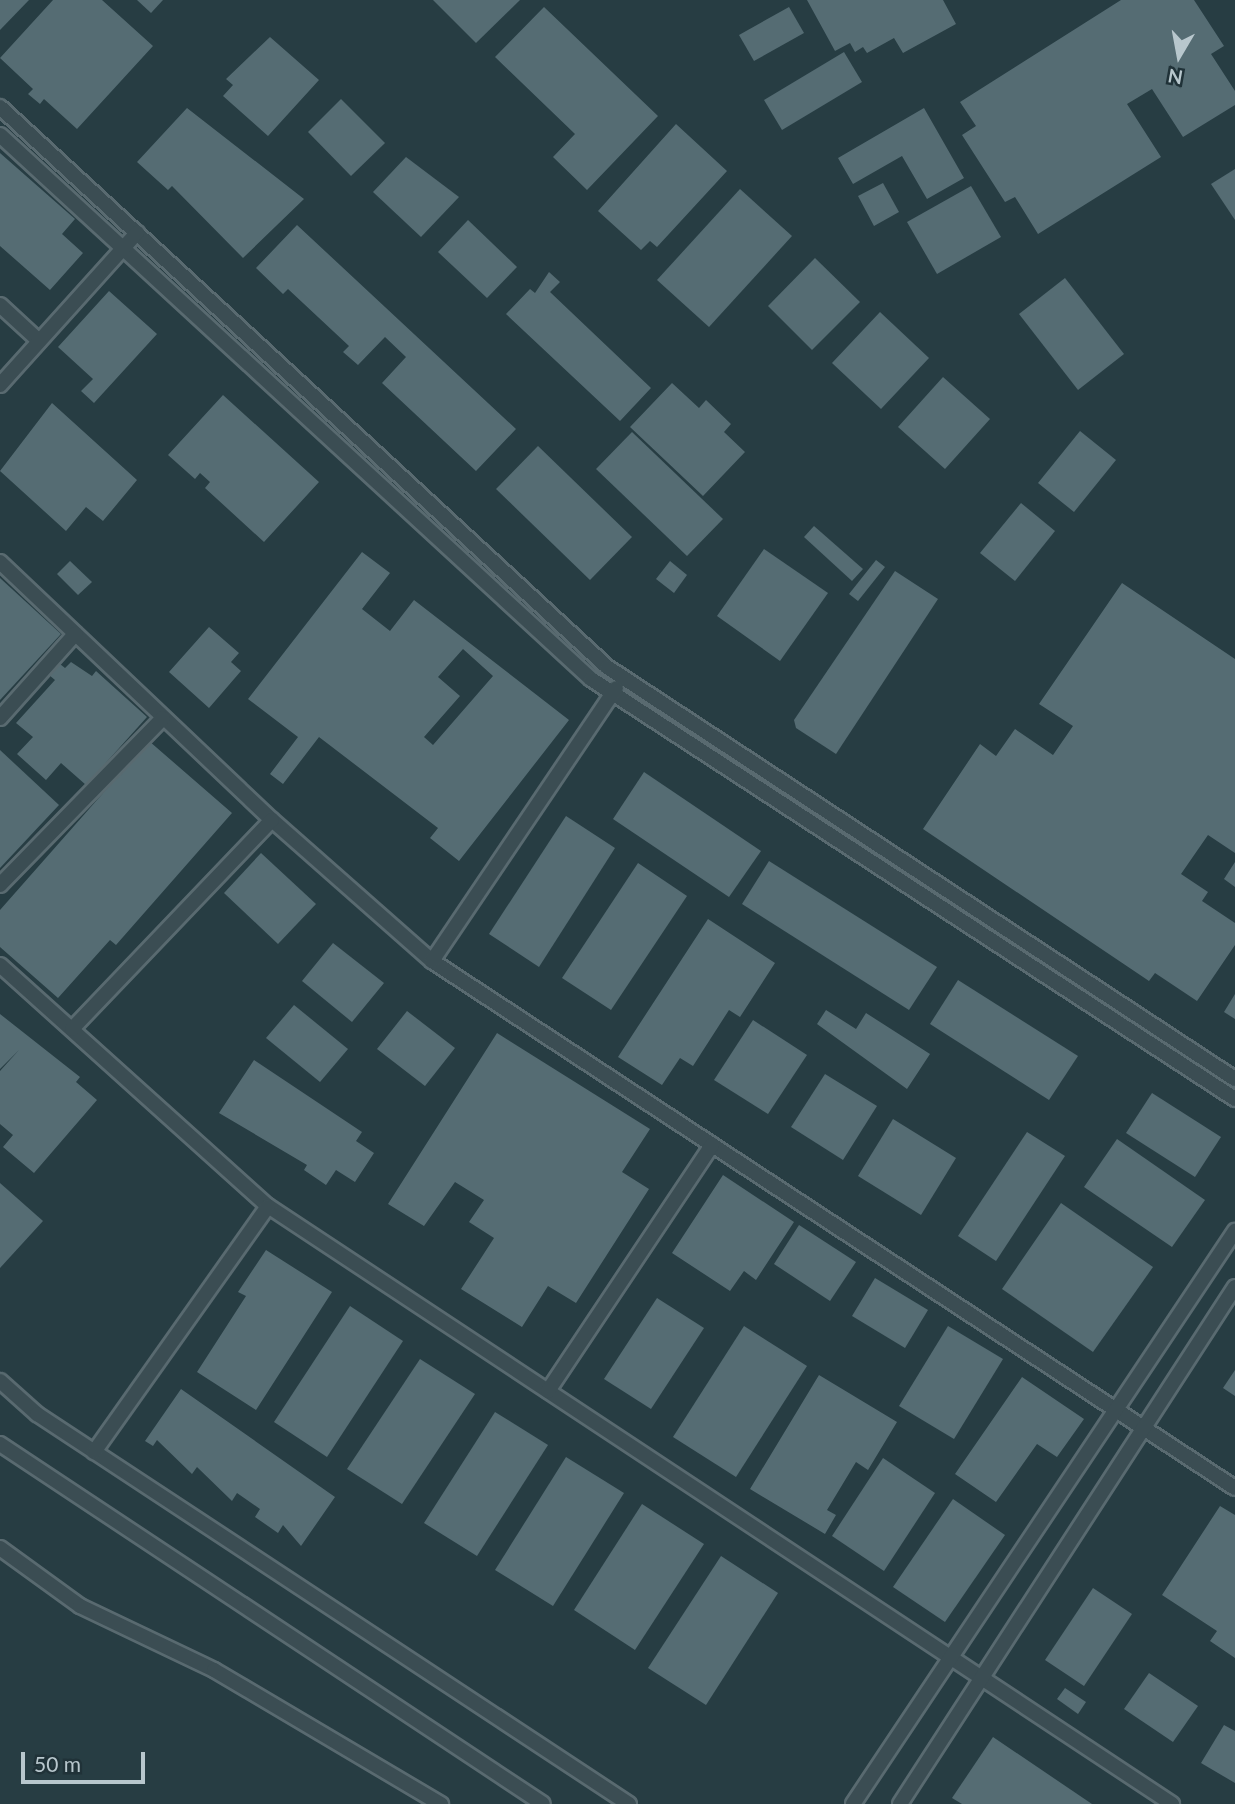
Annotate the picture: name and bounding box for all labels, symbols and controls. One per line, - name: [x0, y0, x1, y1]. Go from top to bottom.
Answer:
- north arrow: [1144, 21, 1214, 91]
- text: N: [1166, 65, 1184, 90]
- scale bar: [24, 1738, 149, 1782]
- text: 50 m: [34, 1751, 81, 1776]

